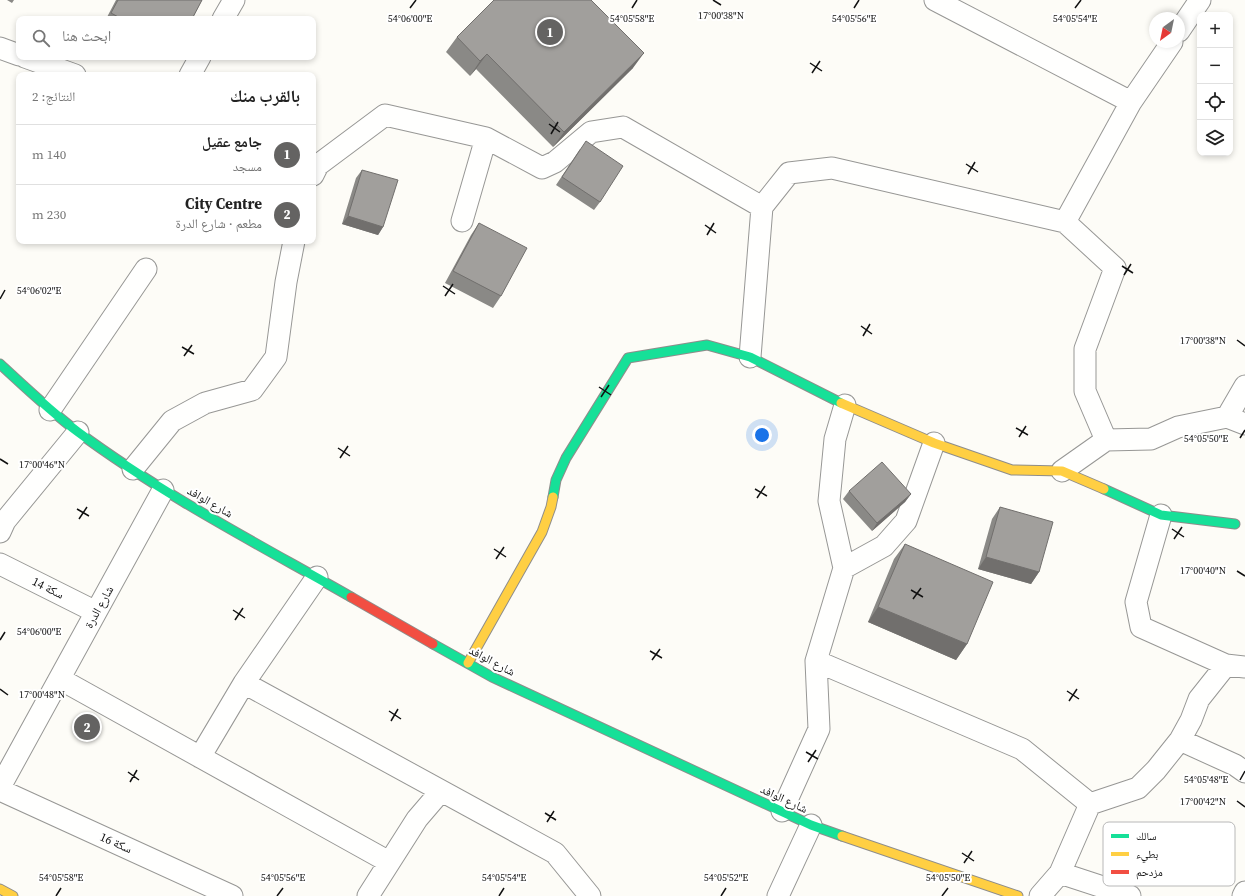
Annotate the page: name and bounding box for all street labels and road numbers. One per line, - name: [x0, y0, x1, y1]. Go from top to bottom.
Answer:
- street label: شارع الوافد: [184, 483, 236, 522]
- street label: سكة 14: [29, 573, 67, 603]
- street label: شارع الدرة: [81, 583, 117, 631]
- street label: شارع الوافد: [466, 642, 518, 680]
- street label: شارع الوافد: [758, 781, 810, 817]
- street label: سكة 16: [97, 829, 135, 857]

